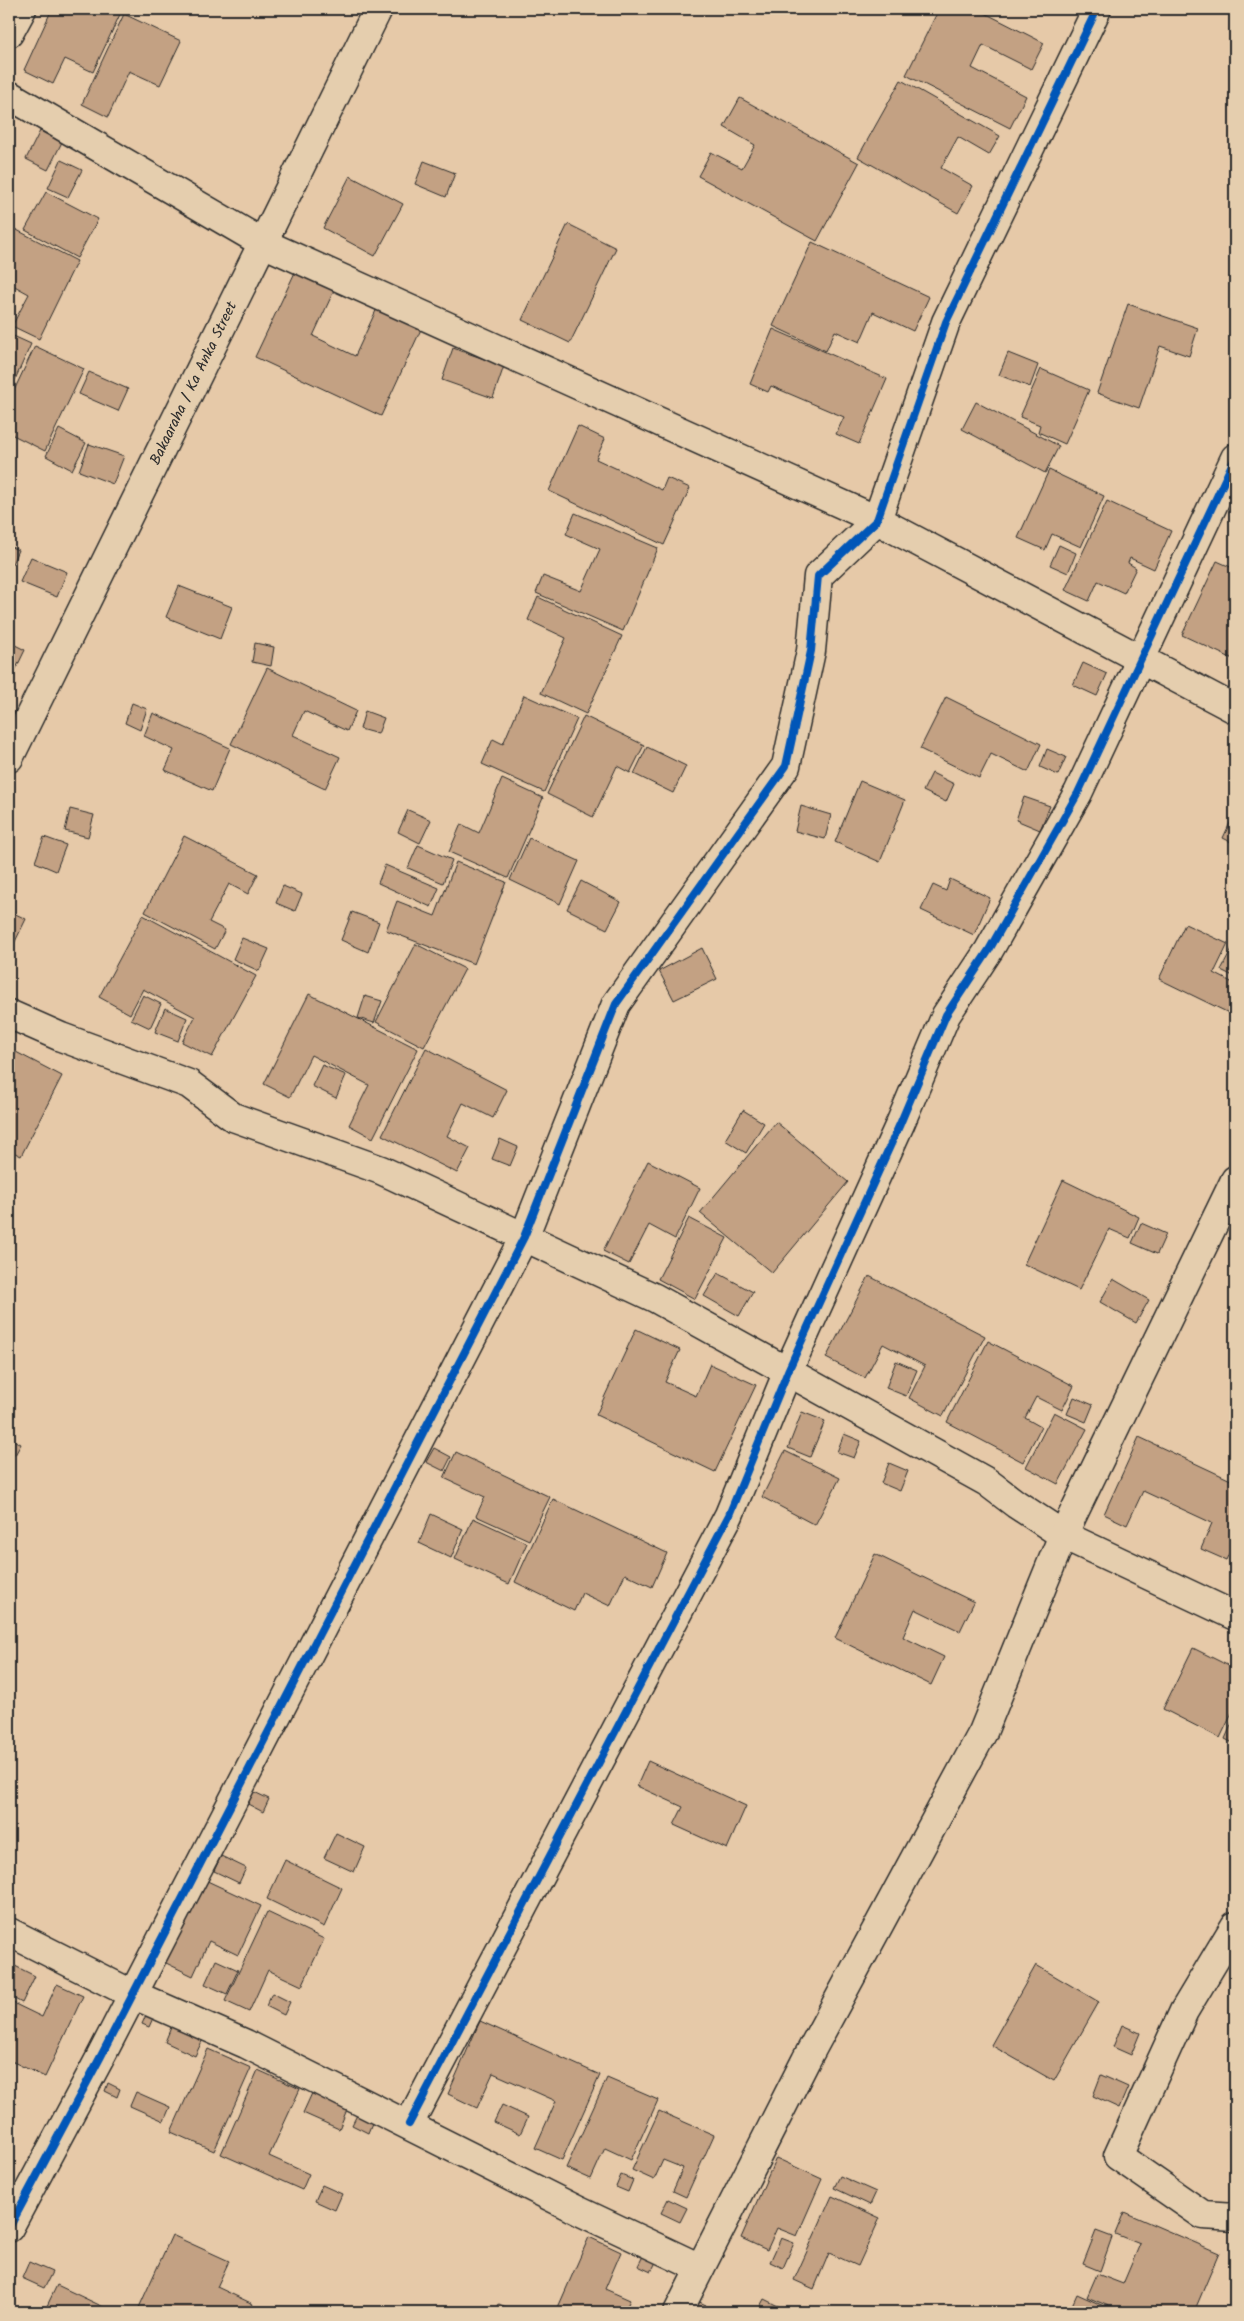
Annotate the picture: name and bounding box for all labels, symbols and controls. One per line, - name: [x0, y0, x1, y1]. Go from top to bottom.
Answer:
- street label: Bakaaraha / Ka Anka Street: [144, 297, 244, 469]

